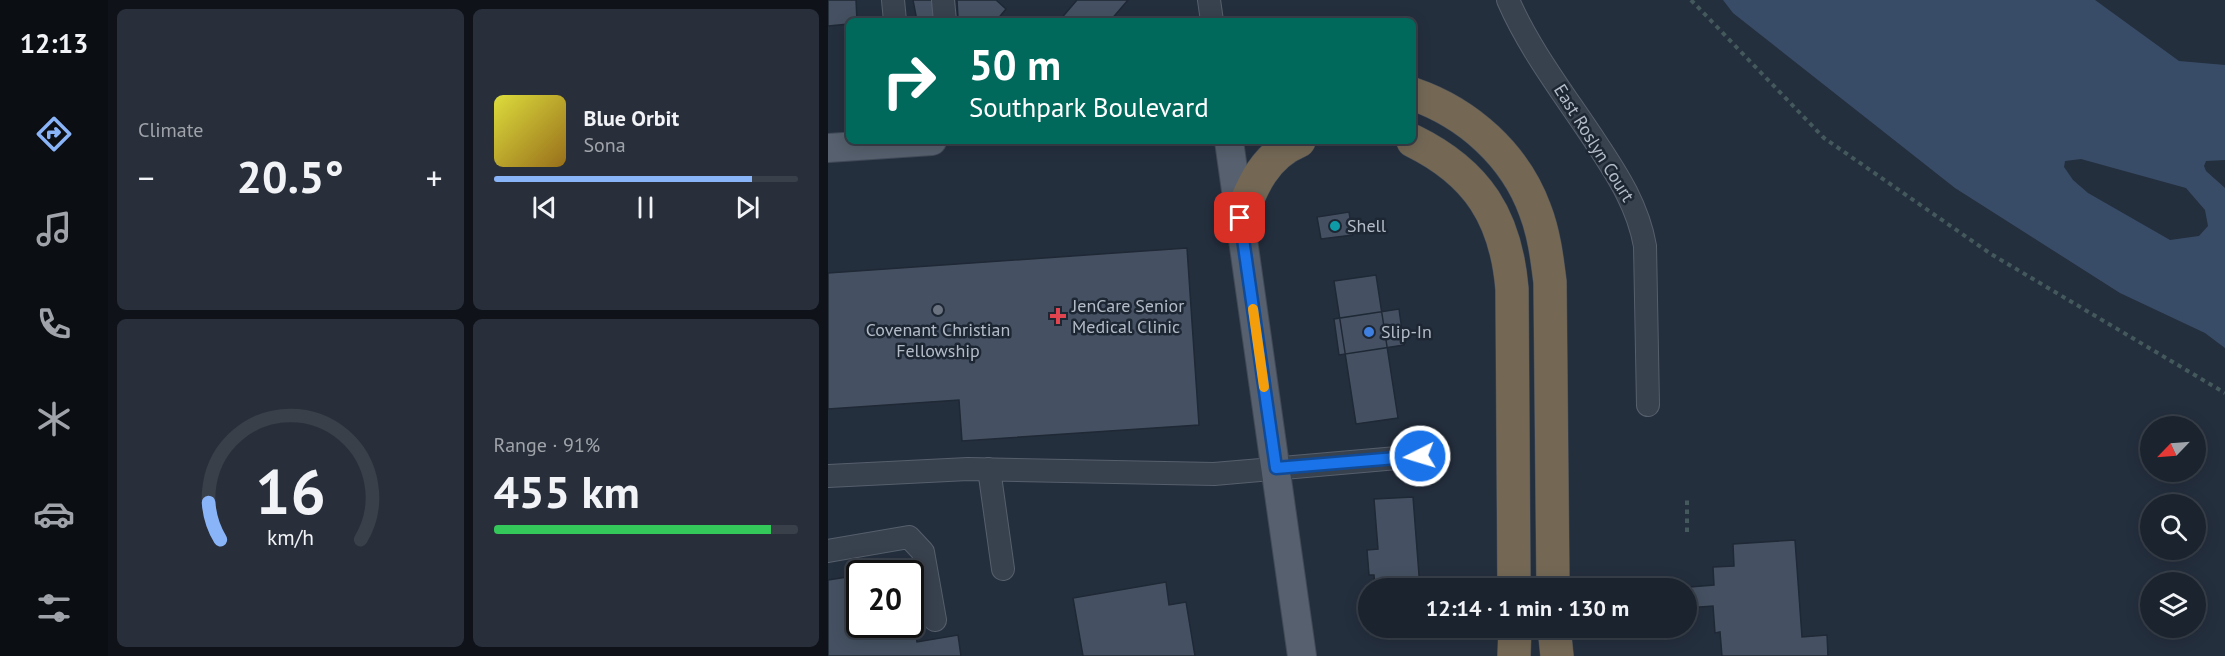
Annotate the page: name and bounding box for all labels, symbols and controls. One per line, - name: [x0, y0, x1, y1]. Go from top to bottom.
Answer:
- text: 12:13: [20, 26, 88, 60]
- text: 50 m: [969, 37, 1061, 92]
- icon: right: [870, 42, 948, 120]
- street label: East Roslyn Court: [1549, 80, 1640, 206]
- text: Southpark Boulevard: [969, 90, 1209, 124]
- text: Blue Orbit: [584, 104, 679, 132]
- icon: directions: [33, 113, 75, 155]
- text: Climate: [138, 117, 204, 143]
- text: Sona: [584, 132, 626, 158]
- text: 20.5°: [237, 147, 344, 205]
- text: −: [138, 156, 155, 199]
- text: +: [426, 156, 443, 199]
- icon: previous: [528, 191, 561, 224]
- icon: pause: [629, 191, 662, 224]
- icon: next: [731, 191, 764, 224]
- pin: [1214, 192, 1265, 243]
- icon: arrive: [1223, 201, 1256, 234]
- icon: music: [33, 208, 75, 250]
- place label: Shell: [1347, 214, 1387, 237]
- marker: Shell: [1328, 219, 1342, 233]
- place label: JenCare Senior Medical Clinic: [1071, 294, 1184, 338]
- icon: phone: [33, 303, 75, 345]
- marker: Covenant Christian Fellowship: [931, 303, 945, 317]
- marker: JenCare Senior Medical Clinic: [1049, 307, 1067, 325]
- place label: Covenant Christian Fellowship: [866, 318, 1010, 362]
- place label: Slip-In: [1381, 320, 1432, 343]
- marker: Slip-In: [1362, 325, 1376, 339]
- icon: climate: [33, 398, 75, 440]
- north arrow: [2140, 416, 2206, 482]
- map controls: [2140, 416, 2206, 638]
- position arrow: [1388, 424, 1452, 488]
- text: Range · 91%: [494, 432, 600, 458]
- text: 16: [255, 450, 326, 531]
- text: 455 km: [494, 462, 640, 520]
- icon: car: [33, 493, 75, 535]
- button: search: [2140, 494, 2206, 560]
- text: km/h: [267, 523, 314, 551]
- speed limit sign: 20: [846, 560, 924, 638]
- button: layers: [2140, 572, 2206, 638]
- icon: filters: [33, 587, 75, 629]
- text: 12:14 · 1 min · 130 m: [1426, 594, 1629, 622]

